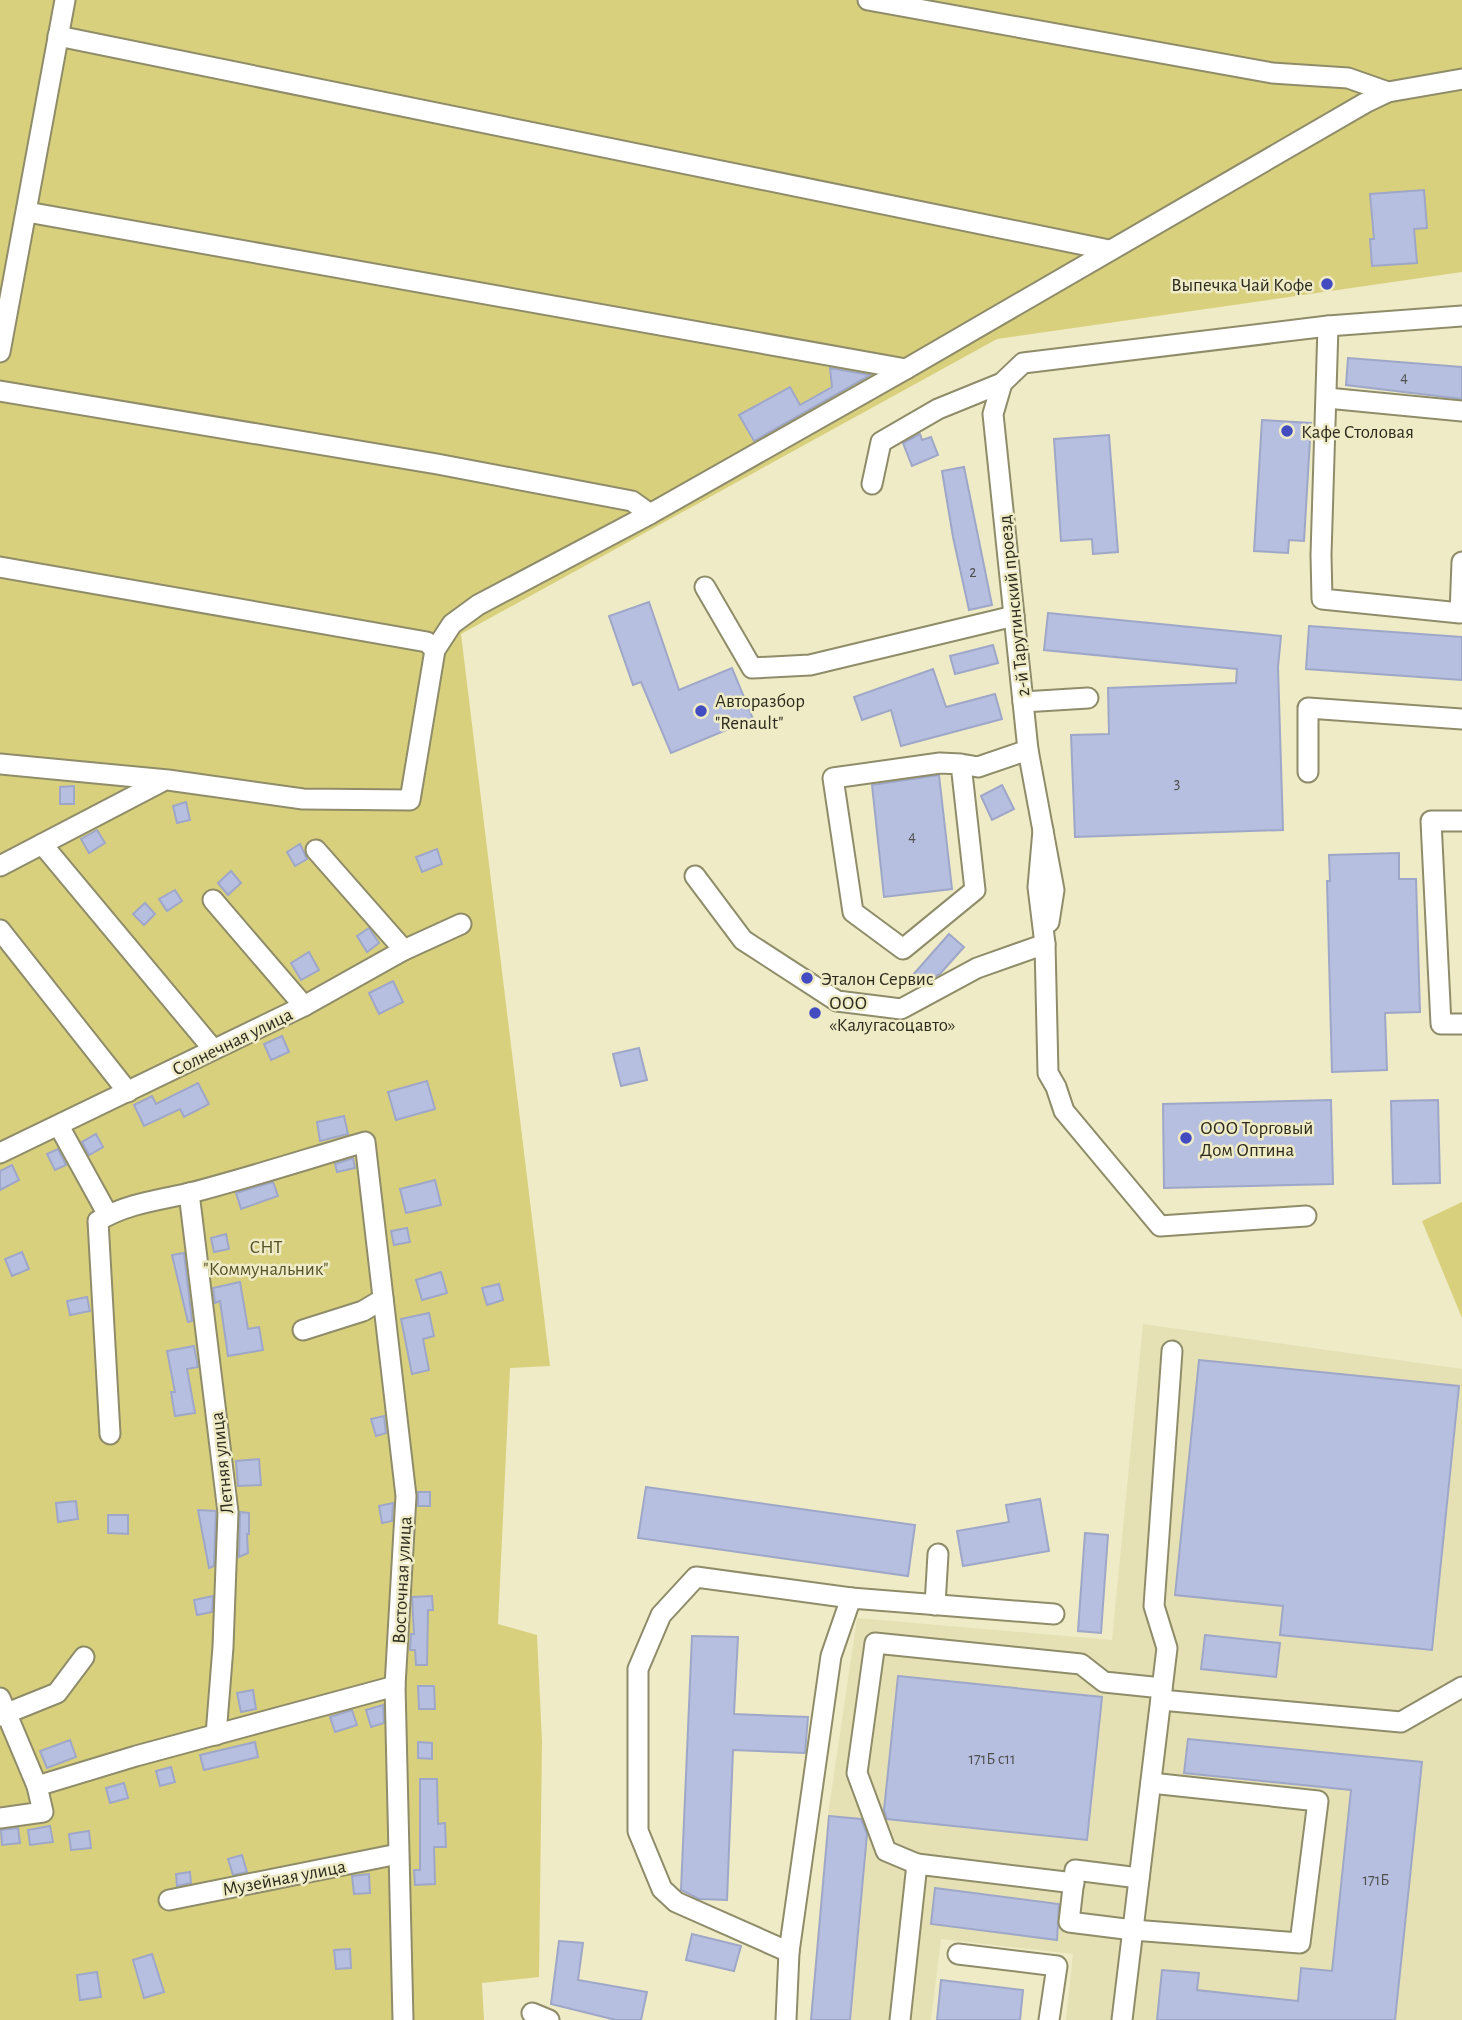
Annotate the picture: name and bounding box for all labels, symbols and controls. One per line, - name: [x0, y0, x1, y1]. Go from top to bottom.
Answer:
- place label: Выпечка Чай Кофе: [1171, 276, 1313, 295]
- marker: Выпечка Чай Кофе: [1319, 276, 1335, 292]
- house number: 4: [1400, 369, 1408, 385]
- marker: Кафе Столовая: [1279, 423, 1295, 439]
- place label: Кафе Столовая: [1301, 423, 1414, 442]
- street label: 2-й Тарутинский проезд: [996, 514, 1033, 698]
- house number: 2: [969, 564, 977, 580]
- place label: Авторазбор "Renault": [715, 692, 805, 733]
- marker: Авторазбор "Renault": [693, 703, 709, 719]
- house number: 3: [1174, 775, 1180, 791]
- house number: 4: [908, 828, 916, 844]
- marker: Эталон Сервис: [799, 970, 815, 986]
- place label: Эталон Сервис: [821, 970, 934, 989]
- place label: ООО «Калугасоцавто»: [829, 994, 956, 1035]
- street label: Солнечная улица: [169, 1005, 296, 1080]
- marker: ООО «Калугасоцавто»: [807, 1005, 823, 1021]
- place label: ООО Торговый Дом Оптина: [1200, 1119, 1313, 1160]
- marker: ООО Торговый Дом Оптина: [1178, 1130, 1194, 1146]
- park label: СНТ "Коммунальник": [203, 1238, 329, 1279]
- street label: Летняя улица: [208, 1411, 237, 1515]
- street label: Восточная улица: [390, 1515, 415, 1644]
- house number: 171Б с11: [969, 1751, 1015, 1767]
- street label: Музейная улица: [221, 1857, 348, 1900]
- house number: 171Б: [1363, 1872, 1389, 1888]

